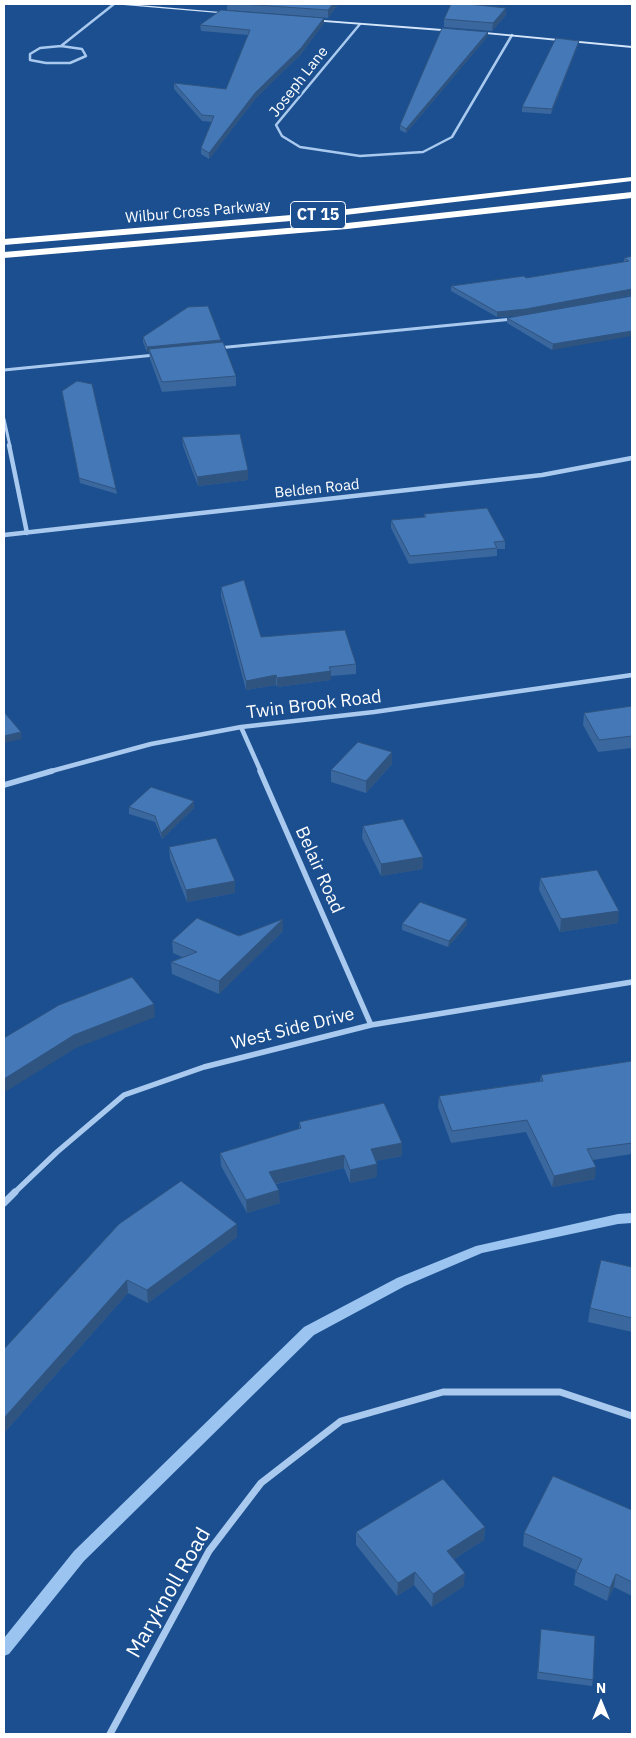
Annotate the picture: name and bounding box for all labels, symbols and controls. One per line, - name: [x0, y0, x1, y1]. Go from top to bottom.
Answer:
- street label: Joseph Lane: [266, 43, 332, 121]
- street label: Wilbur Cross Parkway: [125, 197, 271, 227]
- road number: CT 15: [290, 202, 346, 228]
- street label: Belden Road: [273, 476, 361, 502]
- street label: Twin Brook Road: [245, 686, 383, 724]
- street label: Belair Road: [290, 823, 348, 917]
- street label: West Side Drive: [229, 1003, 357, 1055]
- street label: Maryknoll Road: [122, 1523, 216, 1663]
- north arrow: [576, 1678, 626, 1728]
- text: N: [596, 1679, 606, 1697]

